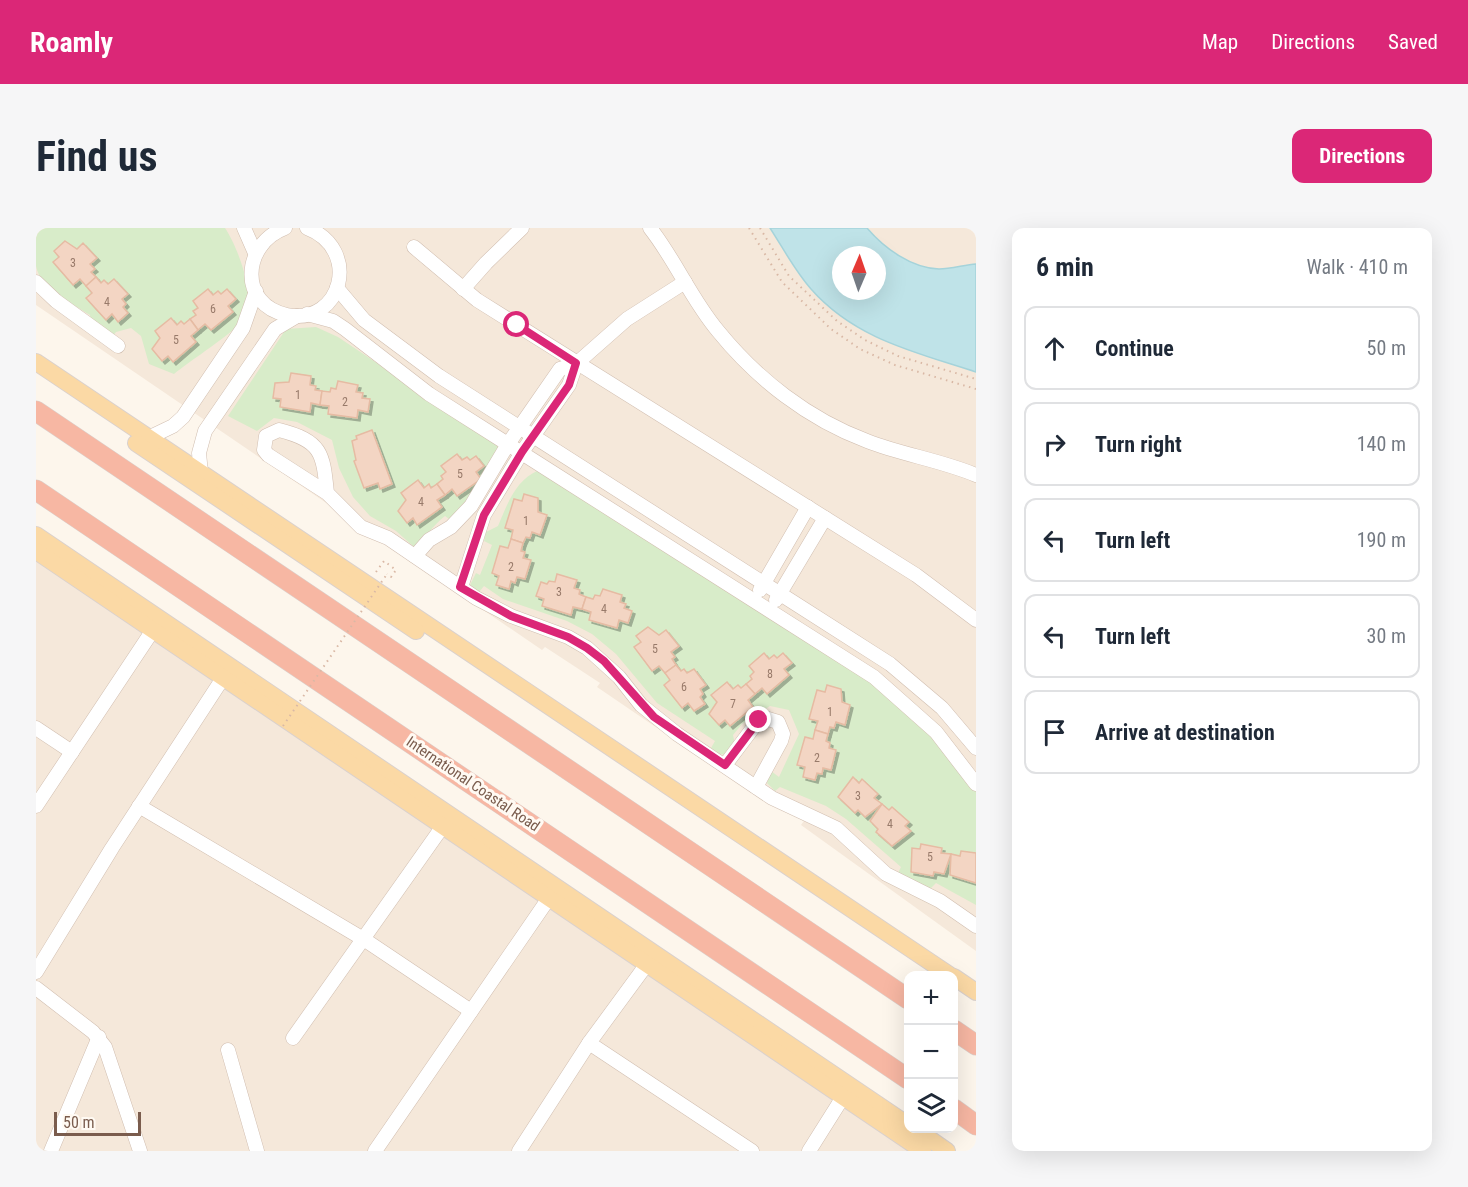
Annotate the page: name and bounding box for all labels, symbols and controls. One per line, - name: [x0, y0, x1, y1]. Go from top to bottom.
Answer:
- text: Roamly: [30, 26, 113, 59]
- text: Map: [1202, 30, 1238, 54]
- text: Directions: [1271, 30, 1355, 54]
- text: Saved: [1388, 30, 1438, 54]
- button: Directions: [1292, 129, 1432, 183]
- text: Find us: [36, 132, 157, 181]
- north arrow: [832, 246, 886, 300]
- text: 6 min: [1036, 252, 1094, 282]
- text: Walk · 410 m: [1307, 255, 1408, 279]
- house number: 3: [70, 256, 76, 270]
- house number: 4: [104, 295, 110, 309]
- house number: 6: [210, 302, 216, 316]
- route start: [503, 311, 529, 337]
- icon: ahead: [1038, 332, 1071, 365]
- house number: 5: [173, 333, 179, 347]
- text: Continue: [1095, 336, 1174, 361]
- text: 50 m: [1367, 336, 1406, 360]
- house number: 1: [295, 388, 301, 402]
- house number: 2: [342, 395, 348, 409]
- icon: right: [1038, 428, 1071, 461]
- text: Turn right: [1095, 432, 1182, 457]
- text: 140 m: [1357, 432, 1406, 456]
- house number: 5: [457, 467, 463, 481]
- house number: 4: [418, 495, 424, 509]
- house number: 1: [523, 514, 529, 528]
- icon: left: [1038, 524, 1071, 557]
- text: Turn left: [1095, 528, 1170, 553]
- text: 190 m: [1357, 528, 1406, 552]
- house number: 2: [508, 560, 514, 574]
- house number: 3: [556, 585, 562, 599]
- house number: 4: [601, 602, 607, 616]
- icon: left: [1038, 620, 1071, 653]
- text: Turn left: [1095, 624, 1170, 649]
- text: 30 m: [1367, 624, 1406, 648]
- house number: 5: [652, 642, 658, 656]
- house number: 8: [767, 667, 773, 681]
- house number: 6: [681, 680, 687, 694]
- house number: 7: [730, 697, 736, 711]
- house number: 1: [827, 705, 833, 719]
- route end: [745, 706, 771, 732]
- icon: arrive: [1038, 716, 1071, 749]
- text: Arrive at destination: [1095, 720, 1275, 745]
- street label: International Coastal Road: [403, 733, 543, 835]
- house number: 2: [814, 751, 820, 765]
- house number: 3: [855, 789, 861, 803]
- house number: 4: [887, 817, 893, 831]
- house number: 5: [927, 850, 933, 864]
- map controls: [904, 971, 958, 1133]
- button: +: [904, 971, 958, 1025]
- button: −: [904, 1025, 958, 1079]
- button: layers: [904, 1079, 958, 1133]
- scale bar: [54, 1109, 141, 1136]
- text: 50 m: [63, 1113, 95, 1132]

